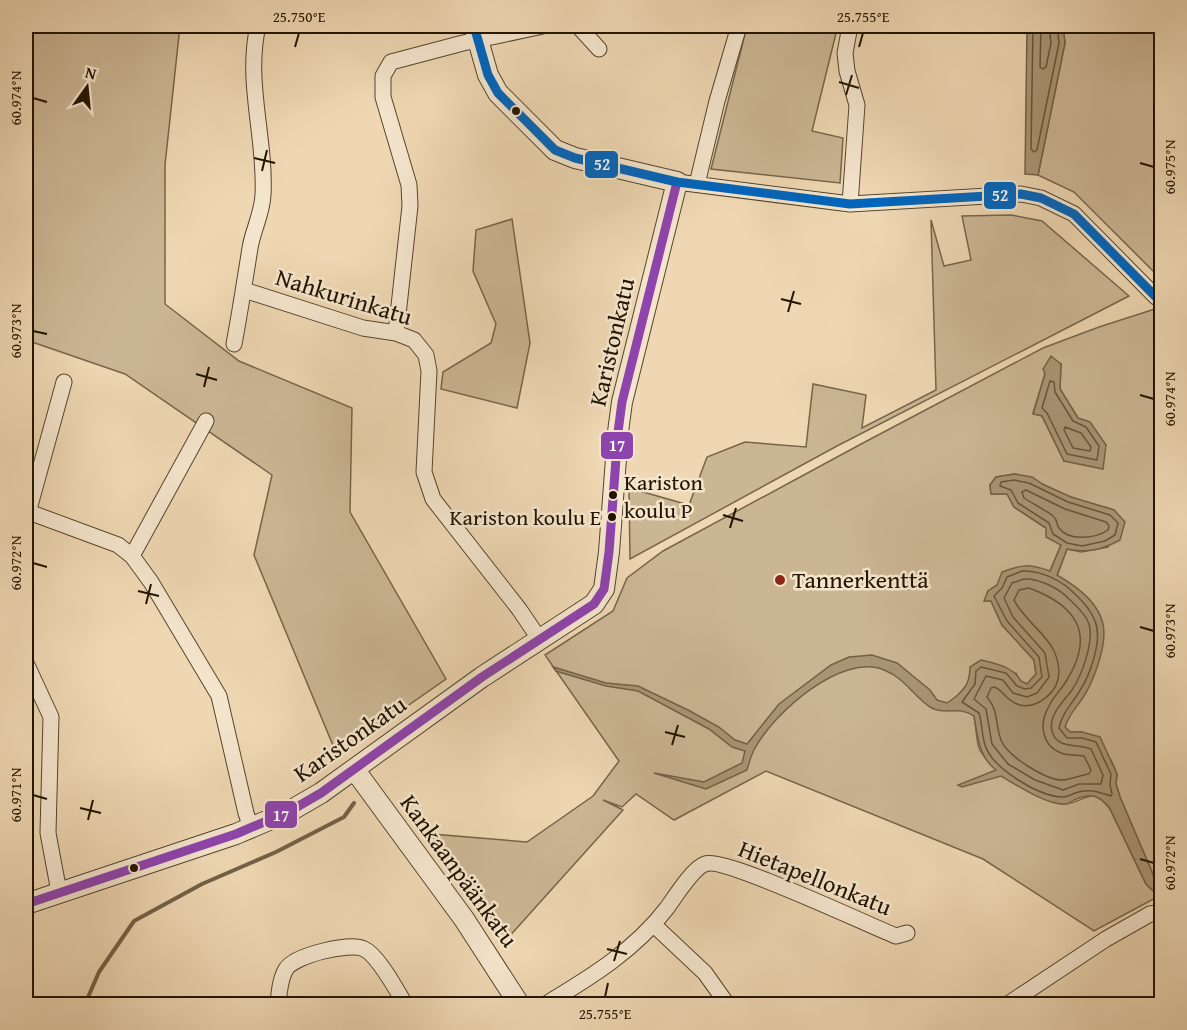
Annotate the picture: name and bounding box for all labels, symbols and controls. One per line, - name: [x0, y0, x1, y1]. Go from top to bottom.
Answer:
- text: 25.750°E: [273, 6, 326, 27]
- text: 25.755°E: [837, 6, 890, 27]
- north arrow: [57, 57, 117, 117]
- text: N: [83, 60, 99, 86]
- text: 60.974°N: [5, 70, 26, 125]
- unlabelled marker: [510, 105, 522, 117]
- text: 60.975°N: [1159, 139, 1180, 194]
- line badge: 52: [584, 150, 619, 179]
- text: 52: [594, 152, 610, 176]
- line badge: 52: [983, 181, 1017, 210]
- text: 52: [992, 183, 1008, 207]
- street label: Nahkurinkatu: [272, 259, 417, 334]
- street label: Karistonkatu: [580, 274, 643, 410]
- text: 60.973°N: [5, 303, 26, 358]
- text: 60.974°N: [1159, 371, 1180, 426]
- line badge: 17: [600, 431, 634, 460]
- text: 17: [609, 433, 625, 457]
- place label: Kariston koulu P: [624, 466, 703, 526]
- marker: Kariston koulu P: [607, 489, 619, 501]
- place label: Kariston koulu E: [450, 501, 601, 533]
- marker: Kariston koulu E: [606, 511, 618, 523]
- text: 60.972°N: [5, 535, 26, 590]
- place label: Tannerkenttä: [792, 562, 929, 597]
- marker: Tannerkenttä: [773, 573, 787, 587]
- text: 60.973°N: [1159, 603, 1180, 658]
- street label: Karistonkatu: [286, 687, 413, 790]
- text: 60.971°N: [5, 767, 26, 822]
- street label: Kankaanpäänkatu: [392, 787, 527, 954]
- line badge: 17: [264, 800, 298, 829]
- text: 17: [273, 803, 289, 827]
- street label: Hietapellonkatu: [733, 831, 897, 924]
- text: 60.972°N: [1159, 835, 1180, 890]
- unlabelled marker: [128, 862, 140, 874]
- text: 25.755°E: [579, 1003, 632, 1024]

